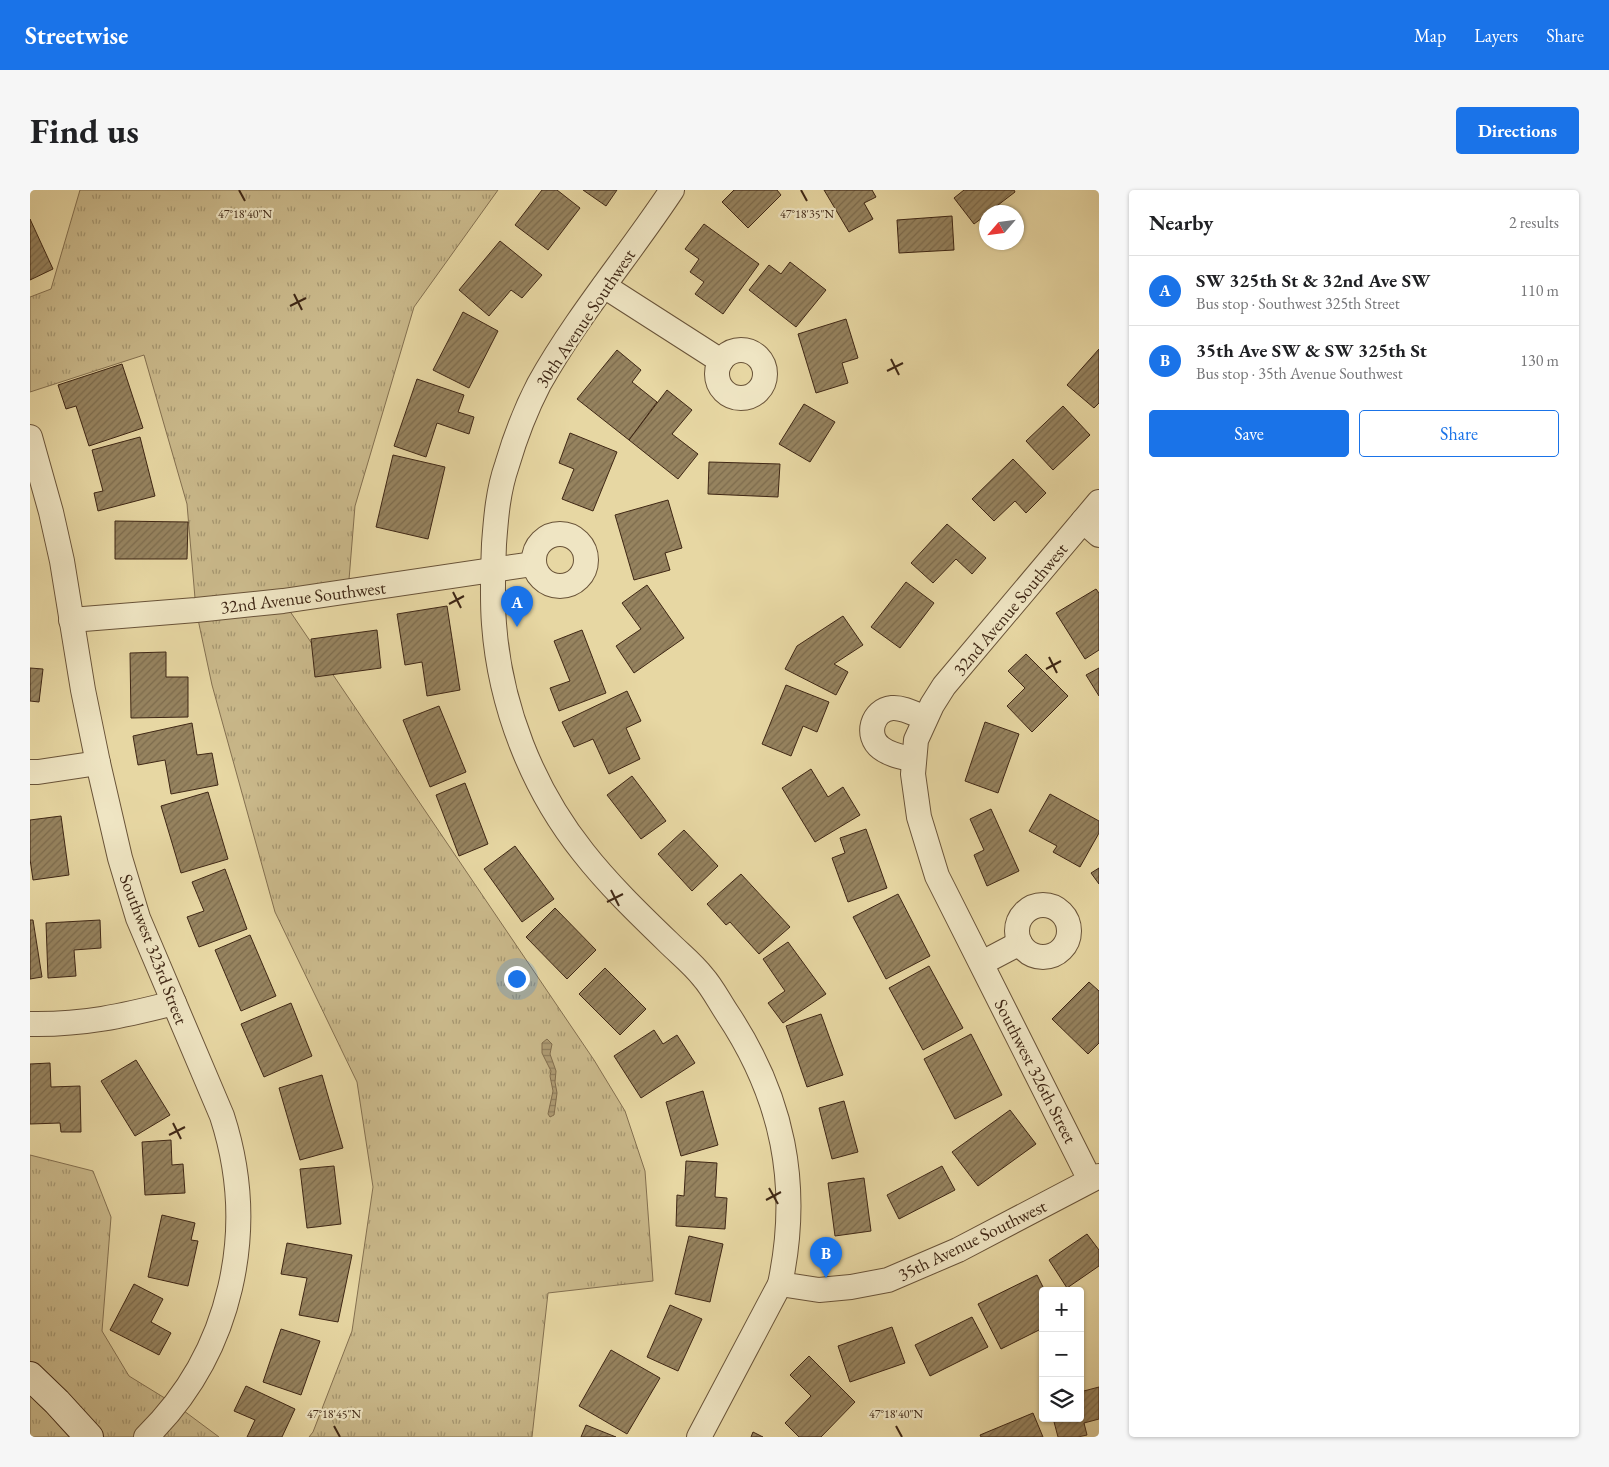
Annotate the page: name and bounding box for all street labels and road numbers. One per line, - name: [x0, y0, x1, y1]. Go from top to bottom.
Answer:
- street label: 30th Avenue Southwest: [530, 244, 640, 392]
- street label: 32nd Avenue Southwest: [948, 538, 1072, 680]
- street label: 32nd Avenue Southwest: [219, 575, 387, 619]
- street label: Southwest 323rd Street: [115, 870, 193, 1028]
- street label: Southwest 326th Street: [990, 995, 1083, 1147]
- street label: 35th Avenue Southwest: [894, 1194, 1050, 1286]

